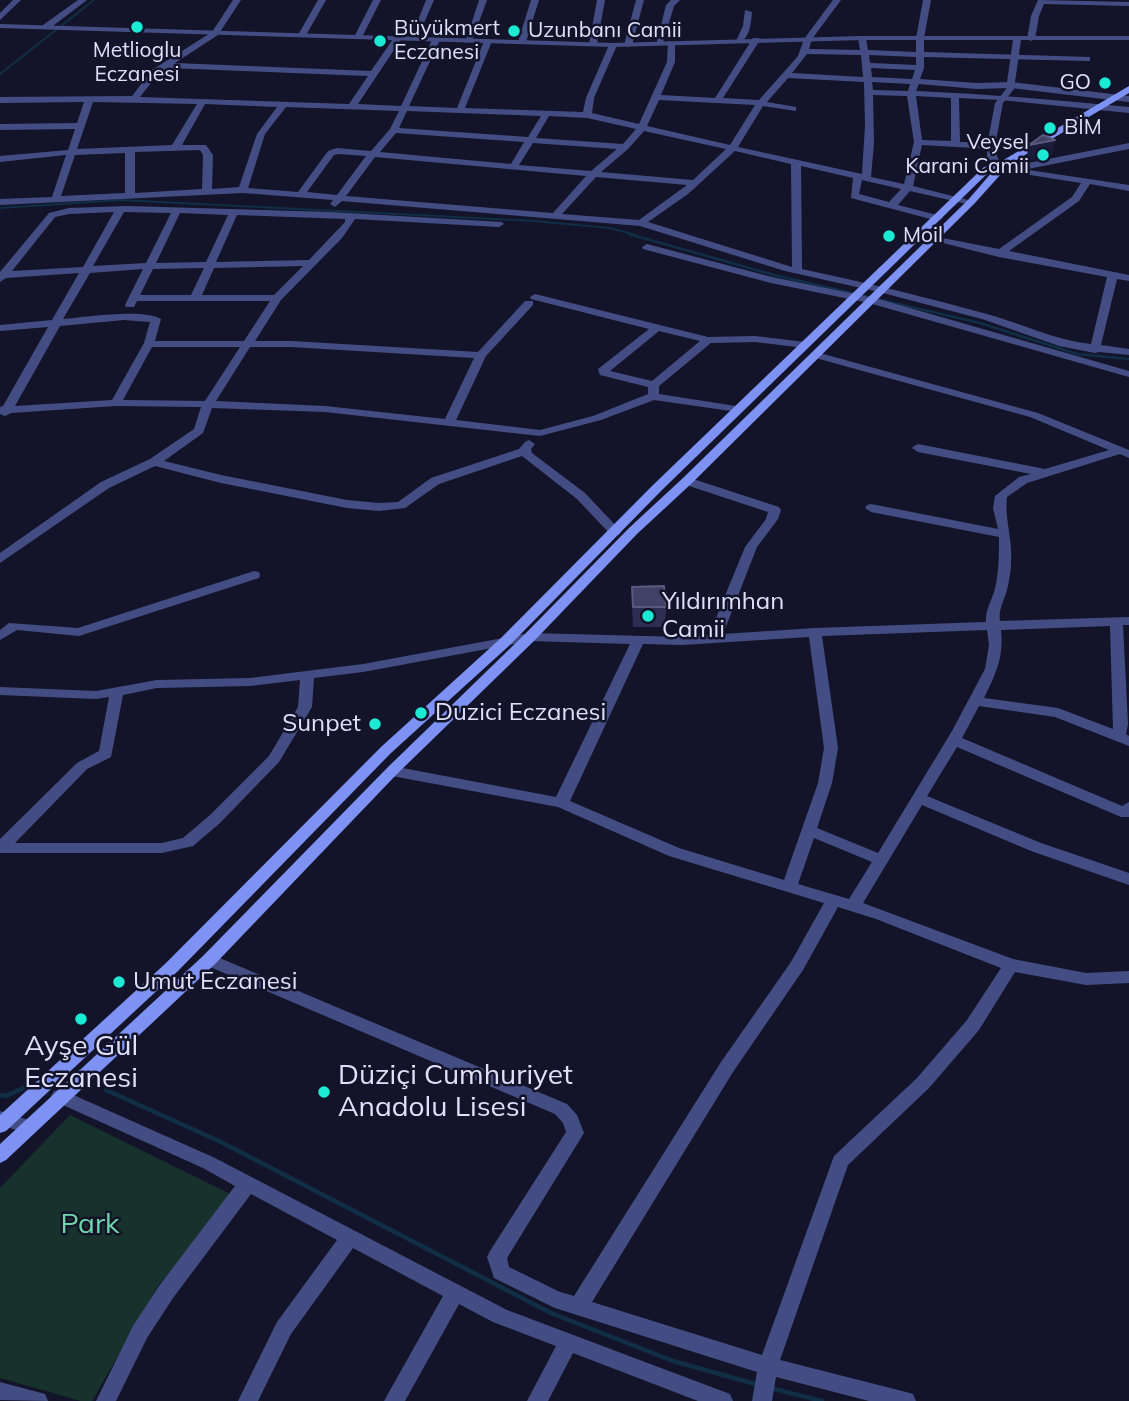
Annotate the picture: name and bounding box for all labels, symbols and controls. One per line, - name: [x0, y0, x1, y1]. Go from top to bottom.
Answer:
- place label: Büyükmert Eczanesi: [394, 16, 500, 66]
- place label: Uzunbanı Camii: [528, 18, 682, 44]
- marker: Metlioglu Eczanesi: [129, 19, 145, 35]
- marker: Uzunbanı Camii: [506, 23, 522, 39]
- marker: Büyükmert Eczanesi: [372, 33, 388, 49]
- place label: Metlioglu Eczanesi: [93, 38, 181, 88]
- place label: GO: [1059, 70, 1091, 96]
- marker: GO: [1097, 75, 1113, 91]
- place label: BİM: [1064, 115, 1102, 141]
- marker: BİM: [1042, 120, 1058, 136]
- place label: Veysel Karani Camii: [905, 130, 1029, 180]
- marker: Veysel Karani Camii: [1035, 147, 1051, 163]
- place label: Moil: [903, 223, 943, 249]
- marker: Moil: [881, 228, 897, 244]
- place label: Yıldırımhan Camii: [662, 588, 784, 644]
- marker: Yıldırımhan Camii: [640, 608, 656, 624]
- place label: Duzici Eczanesi: [435, 699, 606, 727]
- marker: Duzici Eczanesi: [413, 705, 429, 721]
- place label: Sunpet: [282, 710, 361, 738]
- marker: Sunpet: [367, 716, 383, 732]
- place label: Umut Eczanesi: [133, 968, 297, 996]
- marker: Umut Eczanesi: [111, 974, 127, 990]
- marker: Ayşe Gül Eczanesi: [73, 1011, 89, 1027]
- place label: Ayşe Gül Eczanesi: [24, 1030, 138, 1096]
- place label: Düziçi Cumhuriyet Anadolu Lisesi: [338, 1059, 573, 1125]
- marker: Düziçi Cumhuriyet Anadolu Lisesi: [316, 1084, 332, 1100]
- park label: Park: [61, 1208, 119, 1242]

